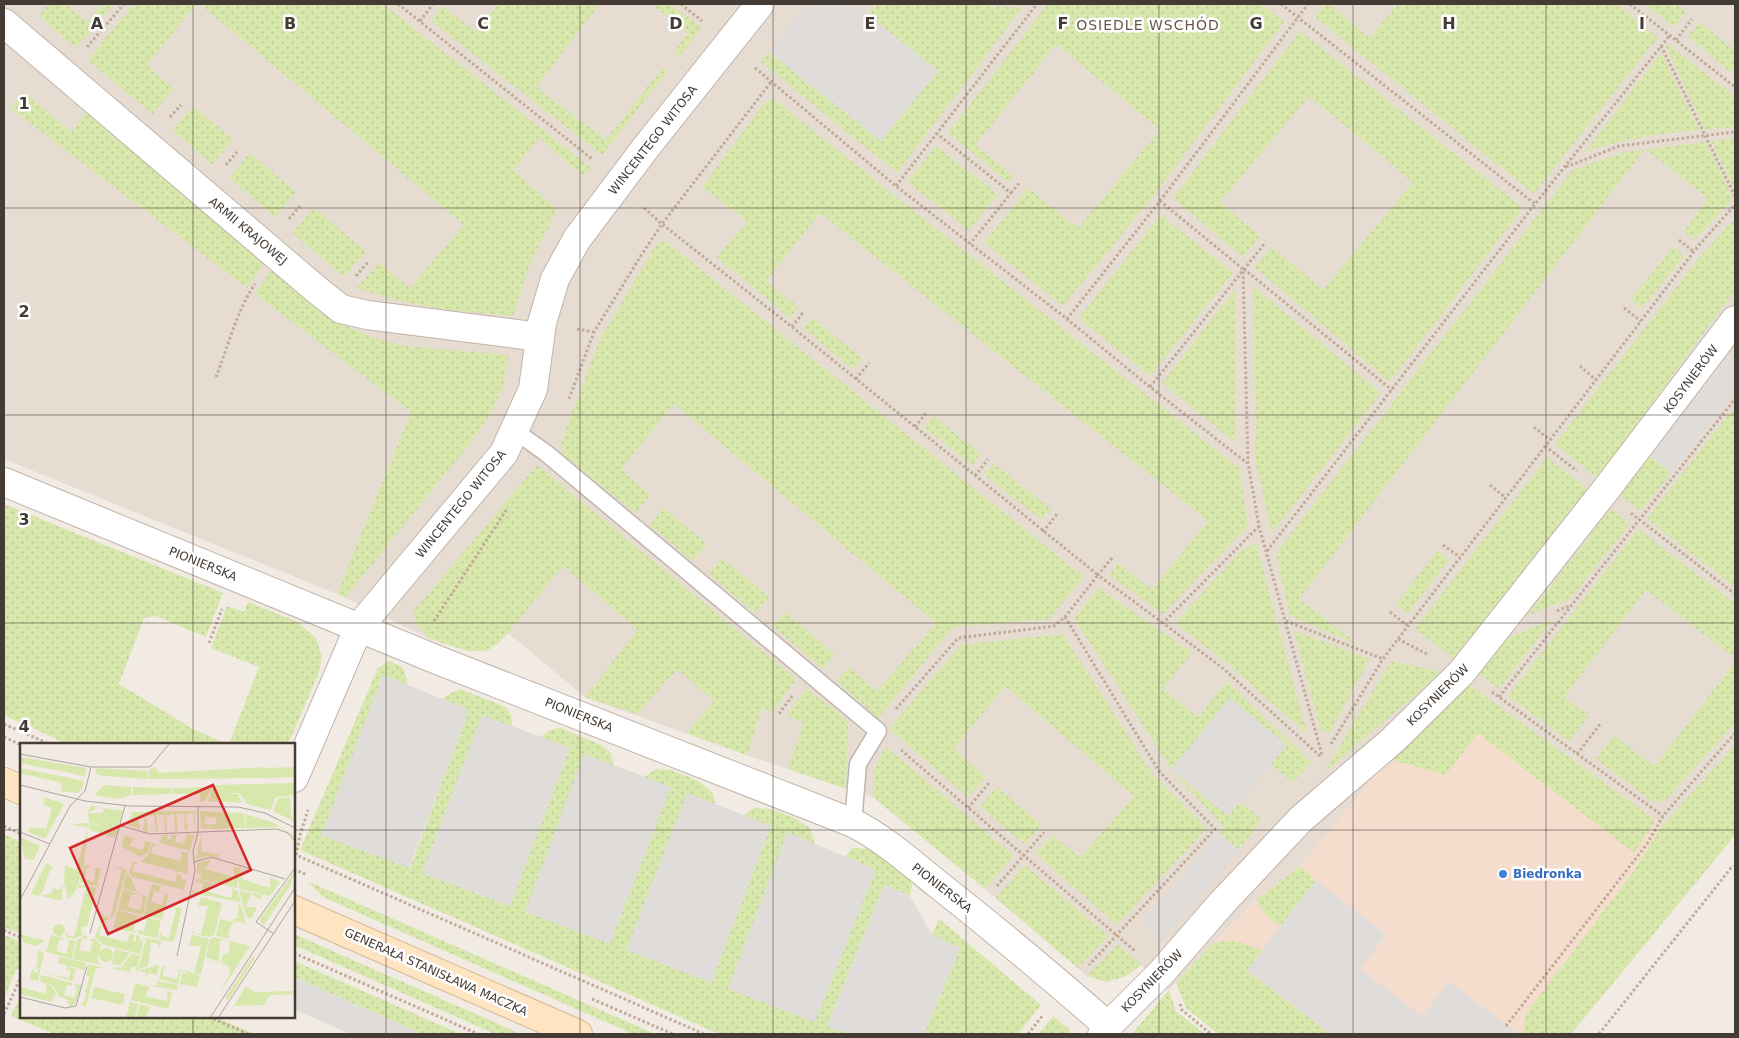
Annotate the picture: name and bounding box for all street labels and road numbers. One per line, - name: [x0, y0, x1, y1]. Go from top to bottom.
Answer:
- street label: WINCENTEGO WITOSA: [606, 82, 701, 198]
- street label: ARMII KRAJOWEJ: [206, 194, 290, 268]
- street label: KOSYNIERÓW: [1660, 342, 1721, 416]
- street label: WINCENTEGO WITOSA: [413, 447, 509, 561]
- street label: PIONIERSKA: [167, 544, 240, 584]
- street label: KOSYNIERÓW: [1404, 660, 1472, 729]
- street label: PIONIERSKA: [543, 695, 616, 735]
- street label: PIONIERSKA: [909, 860, 975, 916]
- street label: GENERAŁA STANISŁAWA MACZKA: [342, 925, 530, 1019]
- street label: KOSYNIERÓW: [1118, 946, 1185, 1015]

